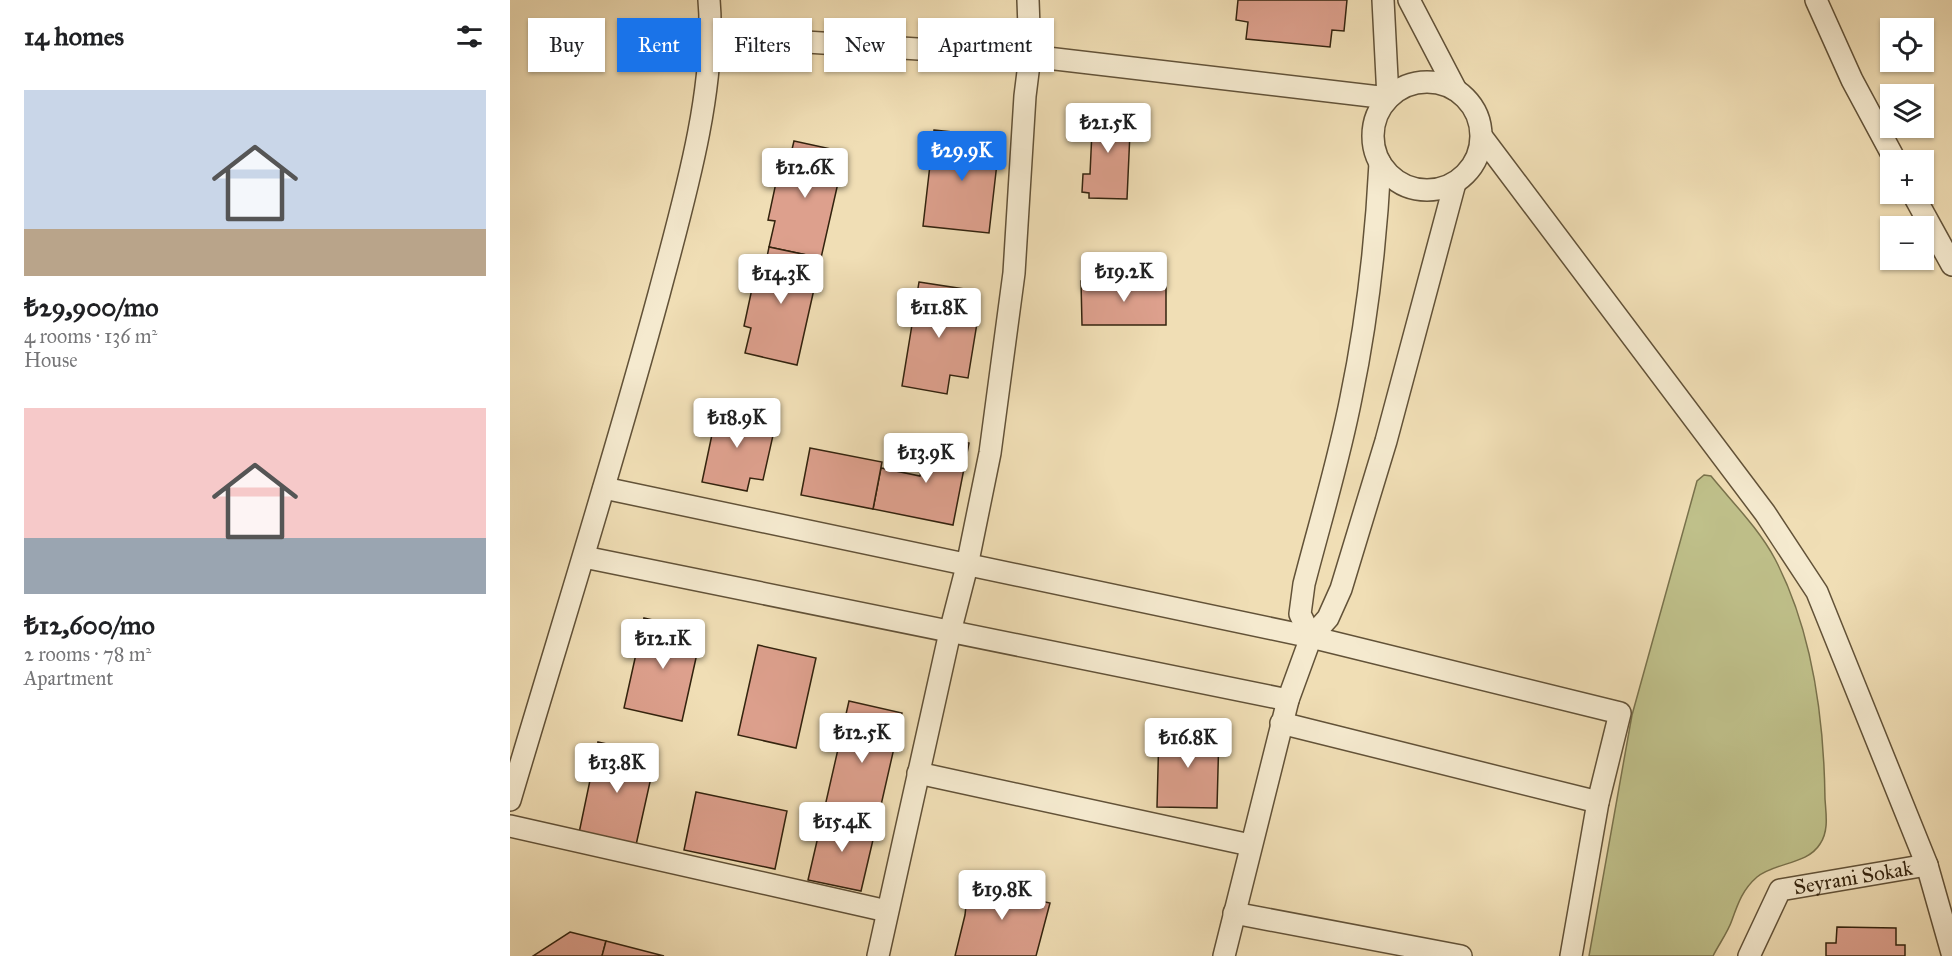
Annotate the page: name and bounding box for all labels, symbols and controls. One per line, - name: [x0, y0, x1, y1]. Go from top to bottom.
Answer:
- chip: Buy: [528, 18, 605, 72]
- chip: Rent: [617, 18, 701, 72]
- chip: Filters: [713, 18, 812, 72]
- chip: New: [824, 18, 906, 72]
- chip: Apartment: [918, 18, 1054, 72]
- map controls: [1880, 18, 1934, 270]
- button: locate: [1880, 18, 1934, 72]
- text: 14 homes: [24, 20, 124, 52]
- icon: filters: [453, 20, 486, 53]
- button: layers: [1880, 84, 1934, 138]
- pin: ₺21.5K: [1059, 103, 1157, 154]
- text: ₺21.5K: [1080, 110, 1136, 134]
- icon: home: [201, 129, 309, 237]
- pin: ₺29.9K: [913, 131, 1011, 182]
- text: ₺29.9K: [931, 138, 993, 162]
- pin: ₺12.6K: [756, 148, 854, 199]
- button: +: [1880, 150, 1934, 204]
- text: ₺12.6K: [776, 155, 834, 179]
- button: −: [1880, 216, 1934, 270]
- pin: ₺19.2K: [1075, 252, 1173, 303]
- pin: ₺14.3K: [732, 254, 830, 305]
- text: ₺19.2K: [1095, 259, 1153, 283]
- text: ₺14.3K: [752, 261, 810, 285]
- pin: ₺11.8K: [890, 288, 988, 339]
- text: ₺29,900/mo: [24, 291, 159, 323]
- text: ₺11.8K: [911, 295, 967, 319]
- text: 4 rooms · 136 m²: [24, 324, 157, 348]
- text: House: [24, 348, 78, 372]
- pin: ₺18.9K: [688, 398, 786, 449]
- text: ₺18.9K: [707, 405, 767, 429]
- pin: ₺13.9K: [877, 433, 975, 484]
- text: ₺13.9K: [898, 440, 954, 464]
- icon: home: [201, 447, 309, 555]
- text: ₺12,600/mo: [24, 609, 155, 641]
- pin: ₺12.1K: [614, 619, 712, 670]
- text: ₺12.1K: [635, 626, 691, 650]
- text: 2 rooms · 78 m²: [24, 642, 151, 666]
- text: Apartment: [24, 666, 113, 690]
- pin: ₺12.5K: [813, 713, 911, 764]
- pin: ₺16.8K: [1139, 718, 1237, 769]
- text: ₺12.5K: [834, 720, 890, 744]
- text: ₺16.8K: [1159, 725, 1217, 749]
- pin: ₺13.8K: [568, 743, 666, 794]
- text: ₺13.8K: [589, 750, 645, 774]
- pin: ₺15.4K: [793, 802, 891, 853]
- text: ₺15.4K: [813, 809, 871, 833]
- street label: Seyrani Sokak: [1792, 855, 1915, 900]
- pin: ₺19.8K: [953, 870, 1051, 921]
- text: ₺19.8K: [973, 877, 1031, 901]

